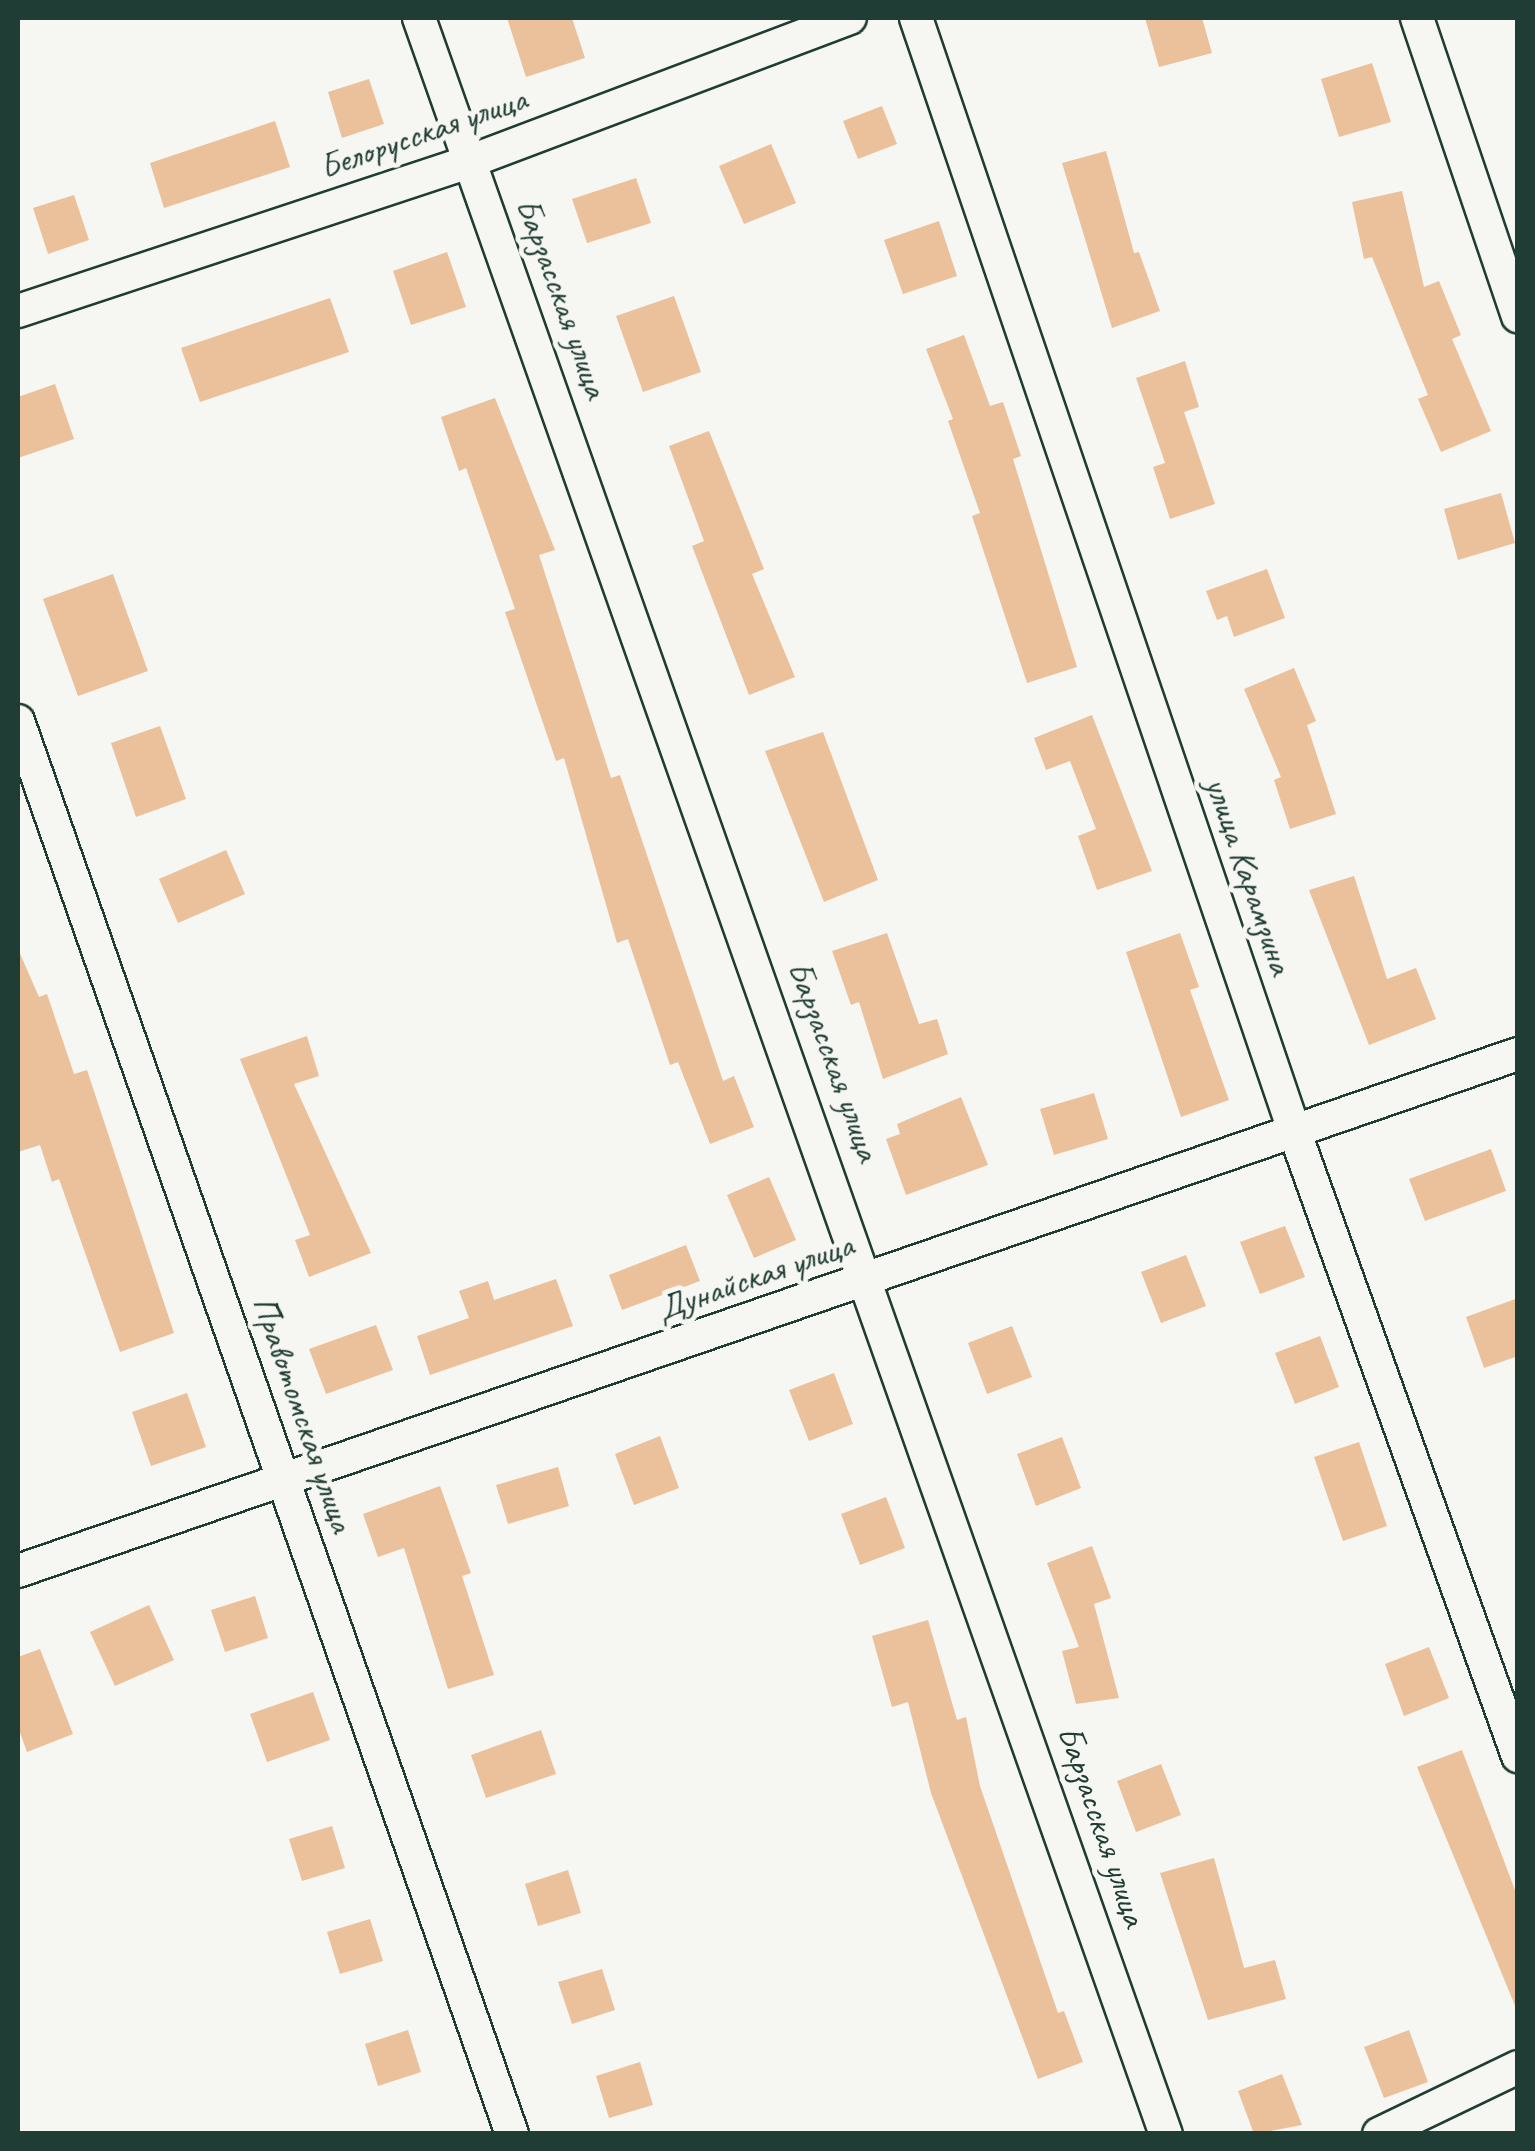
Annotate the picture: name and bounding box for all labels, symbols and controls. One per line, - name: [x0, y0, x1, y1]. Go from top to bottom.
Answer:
- street label: Белорусская улица: [313, 78, 533, 188]
- street label: Барзасская улица: [506, 191, 618, 405]
- street label: улица Карамзина: [1196, 771, 1302, 981]
- street label: Барзасская улица: [778, 954, 890, 1168]
- street label: Дунайская улица: [650, 1223, 860, 1331]
- street label: Правотомская улица: [243, 1289, 363, 1539]
- street label: Барзасская улица: [1048, 1719, 1156, 1933]

